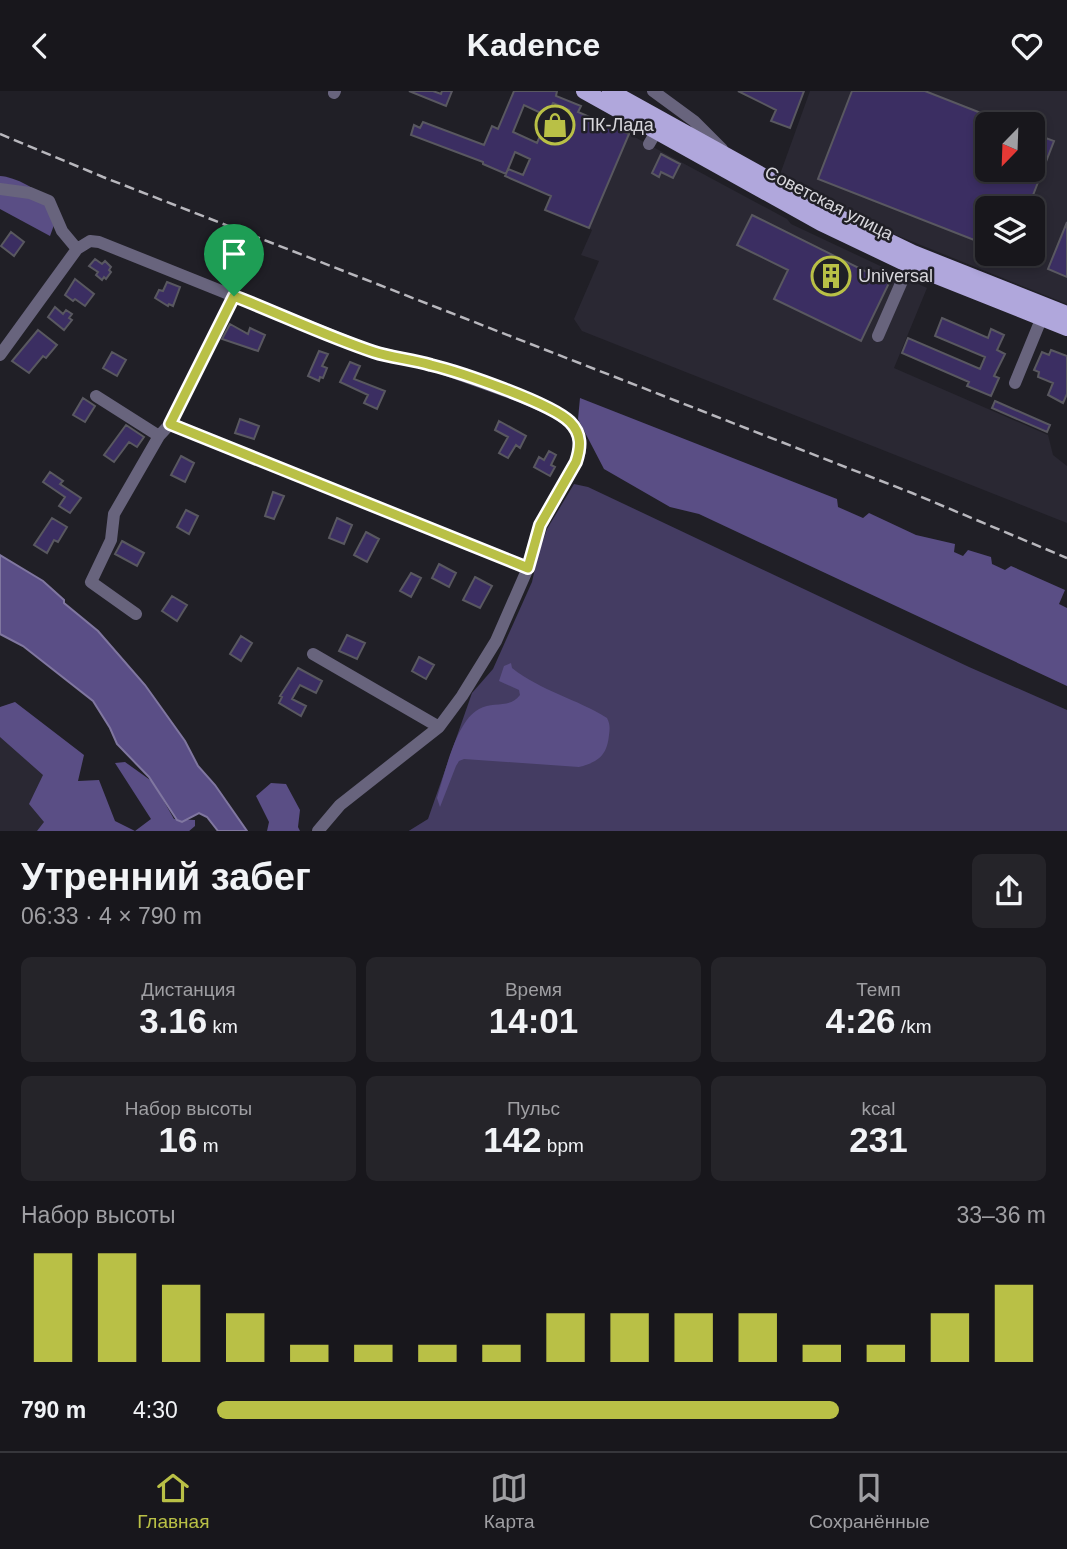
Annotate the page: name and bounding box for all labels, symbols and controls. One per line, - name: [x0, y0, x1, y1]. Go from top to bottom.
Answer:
- icon: back: [21, 27, 59, 65]
- text: Kadence: [467, 27, 600, 63]
- icon: heart: [1008, 27, 1046, 65]
- shop icon: ПК-Лада: [534, 104, 576, 146]
- north arrow: [975, 112, 1045, 182]
- map controls: [975, 112, 1045, 266]
- place label: ПК-Лада: [582, 115, 655, 135]
- street label: Советская улица: [761, 162, 897, 244]
- button: layers: [975, 196, 1045, 266]
- pin: [204, 224, 264, 296]
- icon: arrive: [215, 235, 253, 273]
- building icon: Universal: [810, 255, 852, 297]
- place label: Universal: [858, 266, 933, 286]
- button: share: [972, 854, 1046, 928]
- text: Утренний забег: [21, 856, 311, 898]
- text: 06:33 · 4 × 790 m: [21, 903, 202, 929]
- text: Дистанция: [141, 979, 236, 1000]
- text: Время: [505, 979, 562, 1000]
- text: Темп: [856, 979, 901, 1000]
- text: 3.16: [139, 1001, 207, 1040]
- text: 14:01: [489, 1001, 578, 1040]
- text: 4:26: [826, 1001, 896, 1040]
- text: km: [207, 1016, 238, 1037]
- text: /km: [896, 1016, 931, 1037]
- text: Набор высоты: [125, 1098, 252, 1119]
- text: Пульс: [507, 1098, 560, 1119]
- text: kcal: [862, 1098, 895, 1119]
- text: 16: [158, 1120, 197, 1159]
- text: 142: [483, 1120, 542, 1159]
- text: 231: [849, 1120, 908, 1159]
- text: m: [197, 1135, 219, 1156]
- text: bpm: [542, 1135, 584, 1156]
- text: Набор высоты: [21, 1202, 175, 1228]
- text: 33–36 m: [956, 1202, 1046, 1228]
- text: 790 m: [21, 1397, 86, 1423]
- text: 4:30: [133, 1397, 178, 1423]
- tab: Главная: [137, 1469, 209, 1533]
- tab: Карта: [484, 1469, 535, 1533]
- tab: Сохранённые: [809, 1469, 930, 1533]

